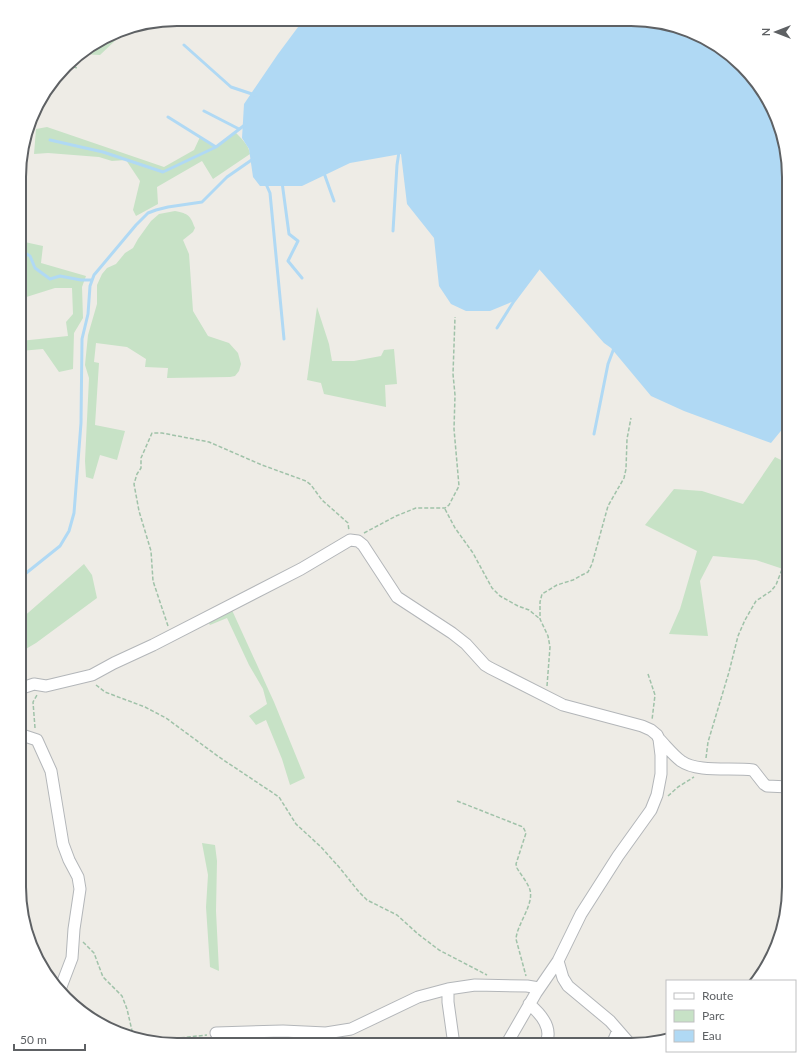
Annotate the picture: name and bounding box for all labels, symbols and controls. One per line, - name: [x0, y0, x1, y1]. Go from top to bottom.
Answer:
- north arrow: [756, 12, 796, 52]
- text: N: [759, 28, 772, 36]
- legend: [666, 980, 796, 1052]
- text: Route: [702, 988, 733, 1003]
- text: Parc: [702, 1008, 725, 1023]
- scale bar: [14, 1026, 85, 1052]
- text: Eau: [702, 1028, 722, 1043]
- text: 50 m: [20, 1032, 47, 1047]

